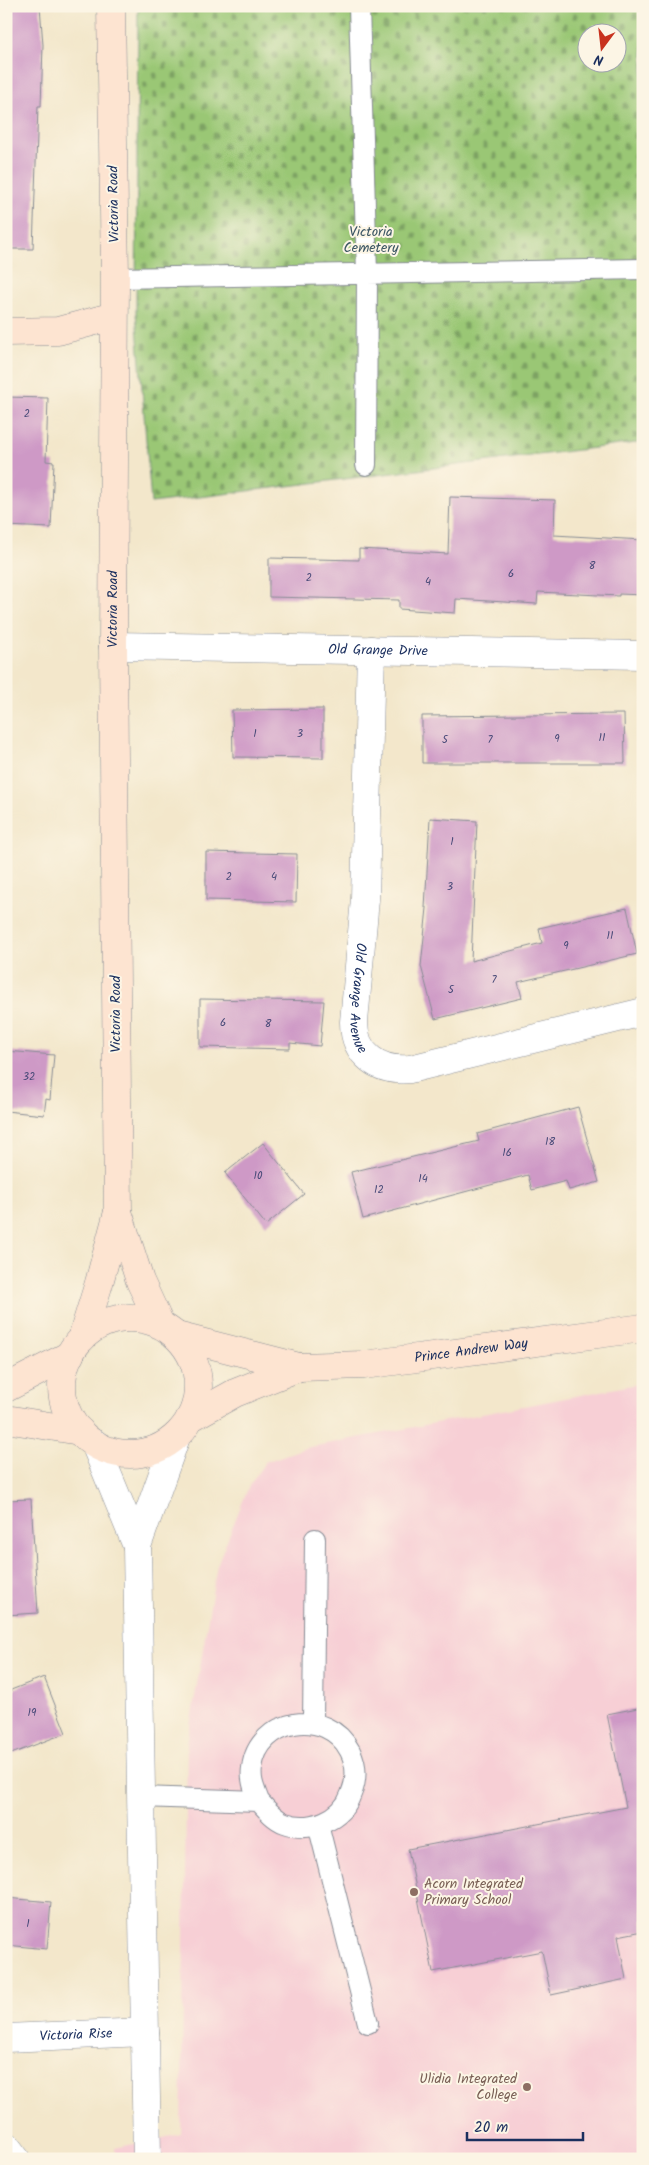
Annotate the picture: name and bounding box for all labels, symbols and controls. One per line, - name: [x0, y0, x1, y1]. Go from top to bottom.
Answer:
- north arrow: [576, 22, 626, 72]
- text: N: [592, 48, 606, 71]
- street label: Victoria Road: [102, 164, 126, 243]
- park label: Victoria Cemetery: [343, 221, 399, 259]
- house number: 2: [24, 405, 30, 423]
- house number: 8: [589, 557, 596, 575]
- house number: 6: [508, 565, 514, 583]
- street label: Victoria Road: [102, 569, 124, 648]
- house number: 2: [306, 569, 312, 587]
- house number: 4: [425, 573, 431, 591]
- street label: Old Grange Drive: [328, 639, 429, 662]
- house number: 1: [253, 725, 257, 743]
- house number: 3: [297, 725, 303, 743]
- house number: 11: [599, 729, 605, 747]
- house number: 9: [554, 730, 560, 748]
- house number: 5: [442, 731, 449, 749]
- house number: 7: [487, 731, 493, 749]
- house number: 1: [450, 833, 454, 851]
- house number: 2: [226, 868, 232, 886]
- house number: 4: [271, 868, 277, 886]
- house number: 3: [447, 878, 453, 896]
- house number: 11: [607, 927, 613, 945]
- house number: 9: [563, 937, 569, 955]
- street label: Old Grange Avenue: [343, 942, 373, 1059]
- house number: 7: [491, 971, 497, 989]
- street label: Victoria Road: [105, 975, 127, 1053]
- house number: 5: [448, 981, 455, 999]
- house number: 6: [220, 1014, 226, 1032]
- house number: 8: [265, 1015, 272, 1033]
- house number: 32: [23, 1068, 35, 1086]
- house number: 18: [545, 1133, 555, 1151]
- house number: 16: [502, 1144, 512, 1162]
- house number: 10: [254, 1167, 263, 1185]
- house number: 14: [418, 1170, 428, 1188]
- house number: 12: [374, 1181, 384, 1199]
- street label: Prince Andrew Way: [413, 1332, 530, 1369]
- house number: 19: [28, 1704, 37, 1722]
- place label: Acorn Integrated Primary School: [424, 1873, 524, 1911]
- marker: Acorn Integrated Primary School: [408, 1886, 420, 1898]
- house number: 1: [26, 1915, 30, 1933]
- street label: Victoria Rise: [39, 2022, 113, 2048]
- place label: Ulidia Integrated College: [419, 2068, 518, 2106]
- marker: Ulidia Integrated College: [521, 2081, 533, 2093]
- scale bar: [467, 2110, 583, 2142]
- text: 20 m: [474, 2116, 508, 2140]

